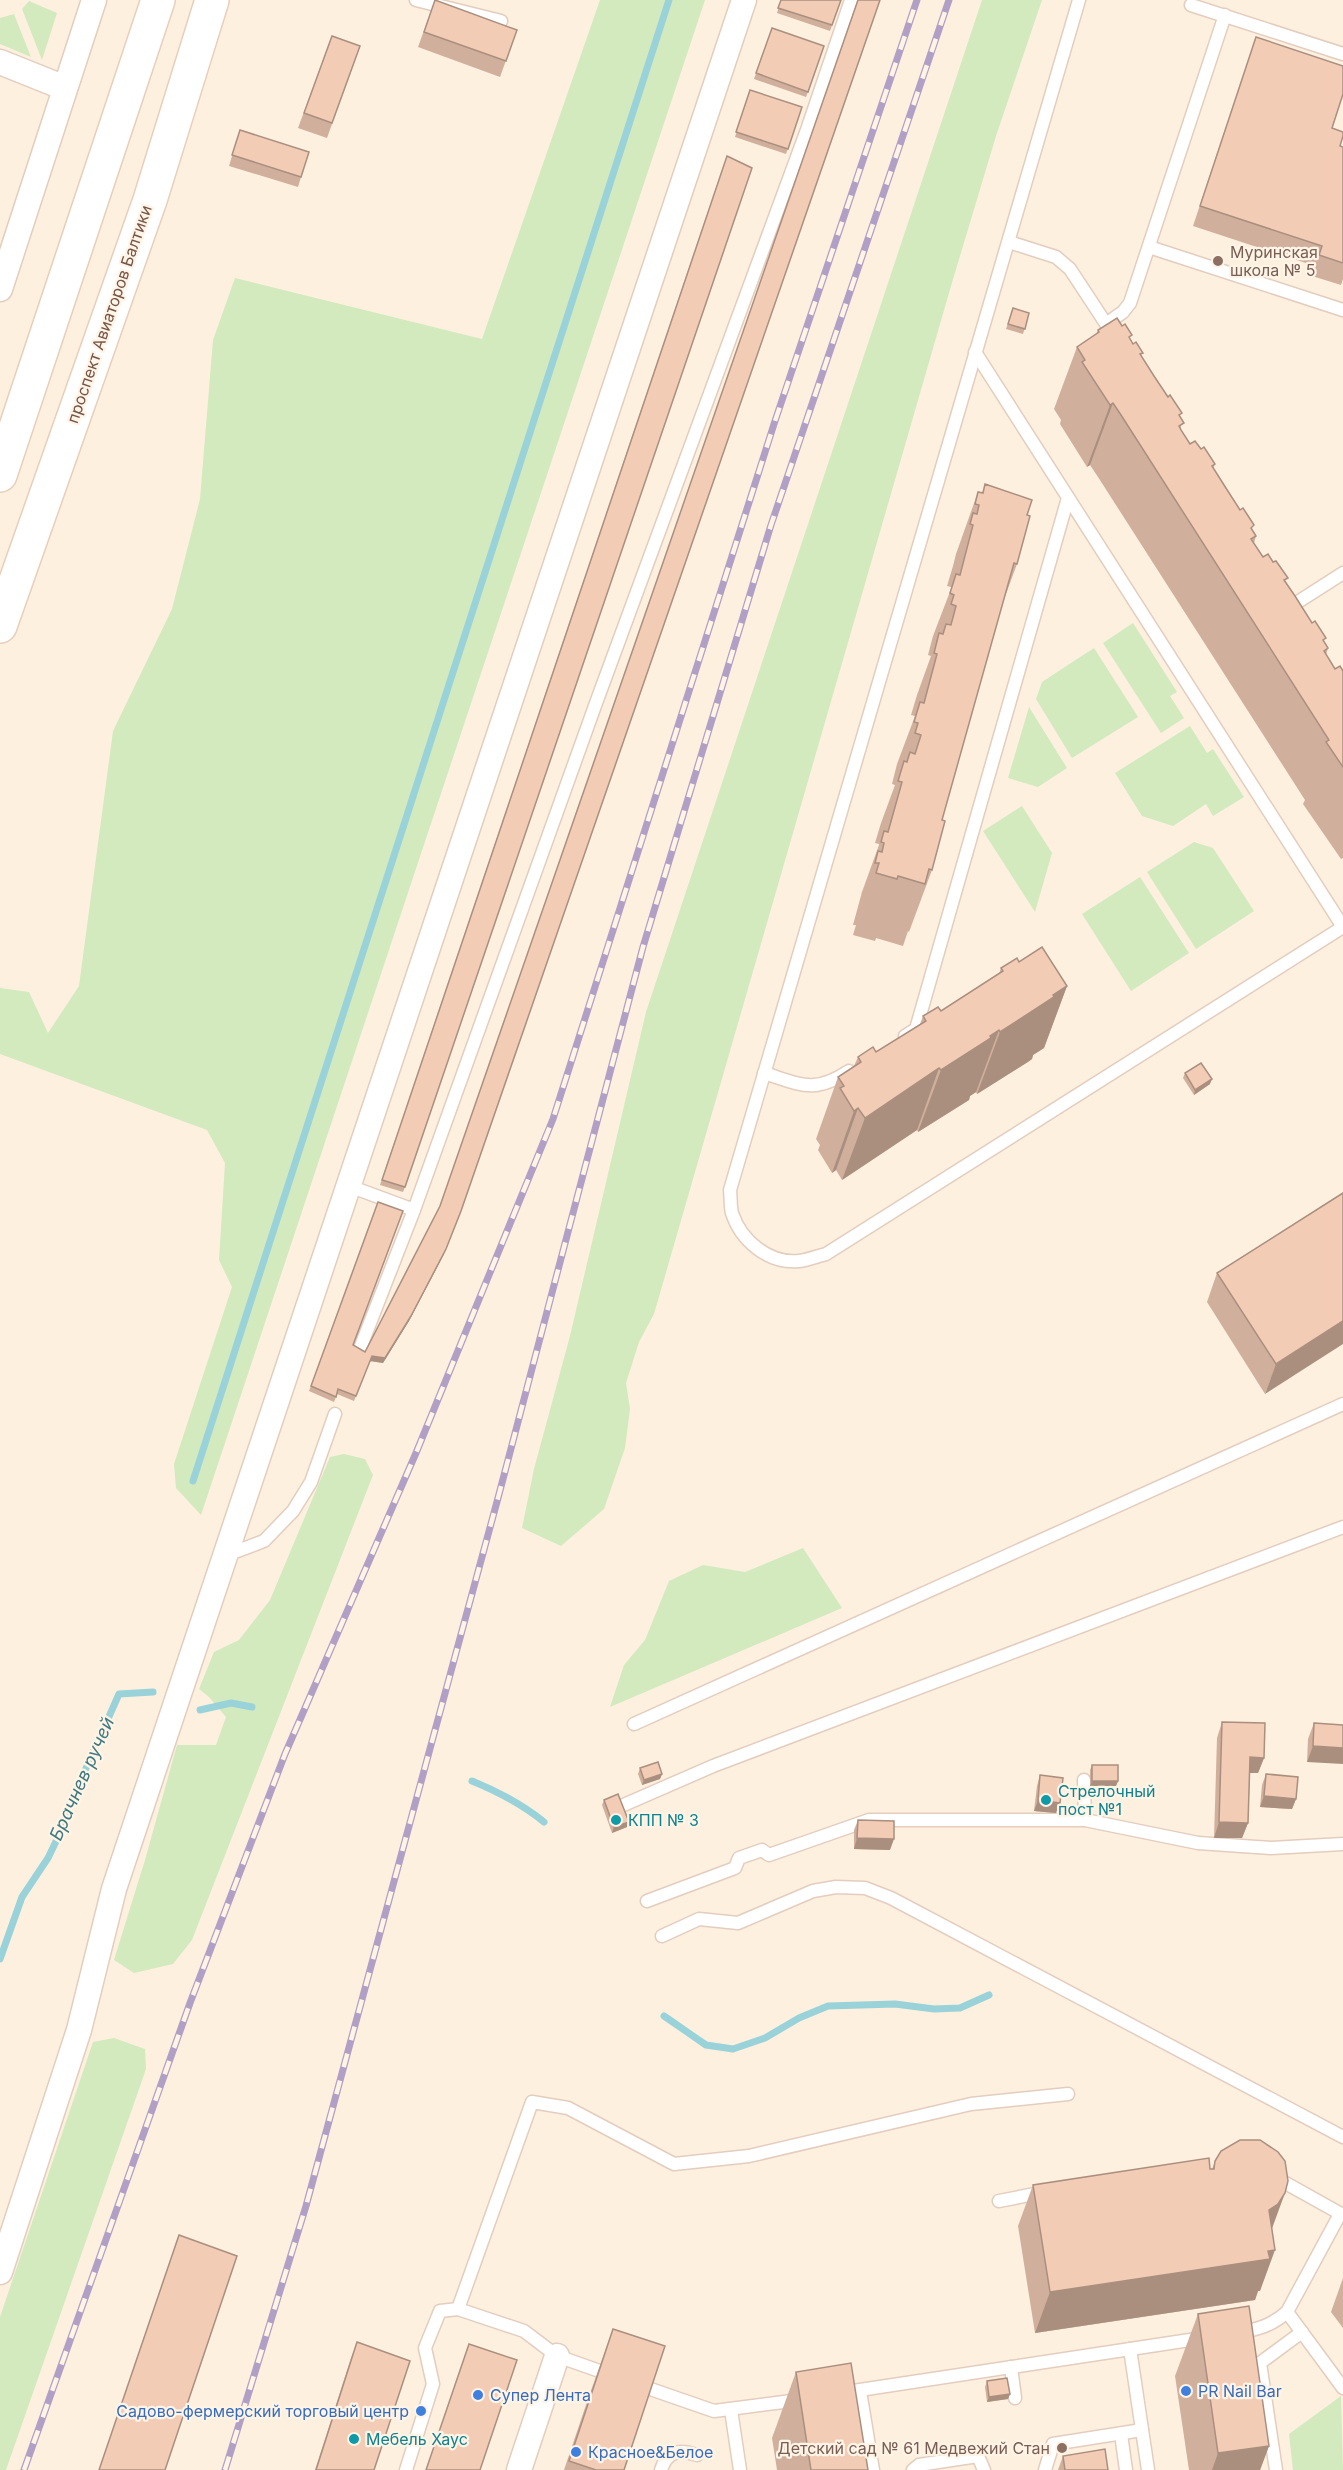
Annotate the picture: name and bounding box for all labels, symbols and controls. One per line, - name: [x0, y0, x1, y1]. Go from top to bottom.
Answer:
- street label: проспект Авиаторов Балтики: [62, 202, 156, 426]
- place label: Муринская школа № 5: [1230, 242, 1318, 280]
- marker: Муринская школа № 5: [1211, 254, 1225, 268]
- water label: Брачнев ручей: [45, 1714, 118, 1844]
- place label: Стрелочный пост №1: [1058, 1781, 1155, 1819]
- marker: Стрелочный пост №1: [1039, 1793, 1053, 1807]
- place label: КПП № 3: [628, 1810, 699, 1830]
- marker: КПП № 3: [609, 1813, 623, 1827]
- place label: PR Nail Bar: [1198, 2381, 1282, 2401]
- marker: PR Nail Bar: [1179, 2384, 1193, 2398]
- place label: Супер Лента: [490, 2385, 591, 2405]
- marker: Супер Лента: [471, 2388, 485, 2402]
- place label: Садово-фермерский торговый центр: [116, 2401, 409, 2421]
- marker: Садово-фермерский торговый центр: [414, 2404, 428, 2418]
- place label: Мебель Хаус: [366, 2429, 468, 2449]
- marker: Мебель Хаус: [347, 2432, 361, 2446]
- place label: Детский сад № 61 Медвежий Стан: [778, 2438, 1050, 2458]
- marker: Детский сад № 61 Медвежий Стан: [1055, 2441, 1069, 2455]
- place label: Красное&Белое: [588, 2442, 713, 2462]
- marker: Красное&Белое: [569, 2445, 583, 2459]

